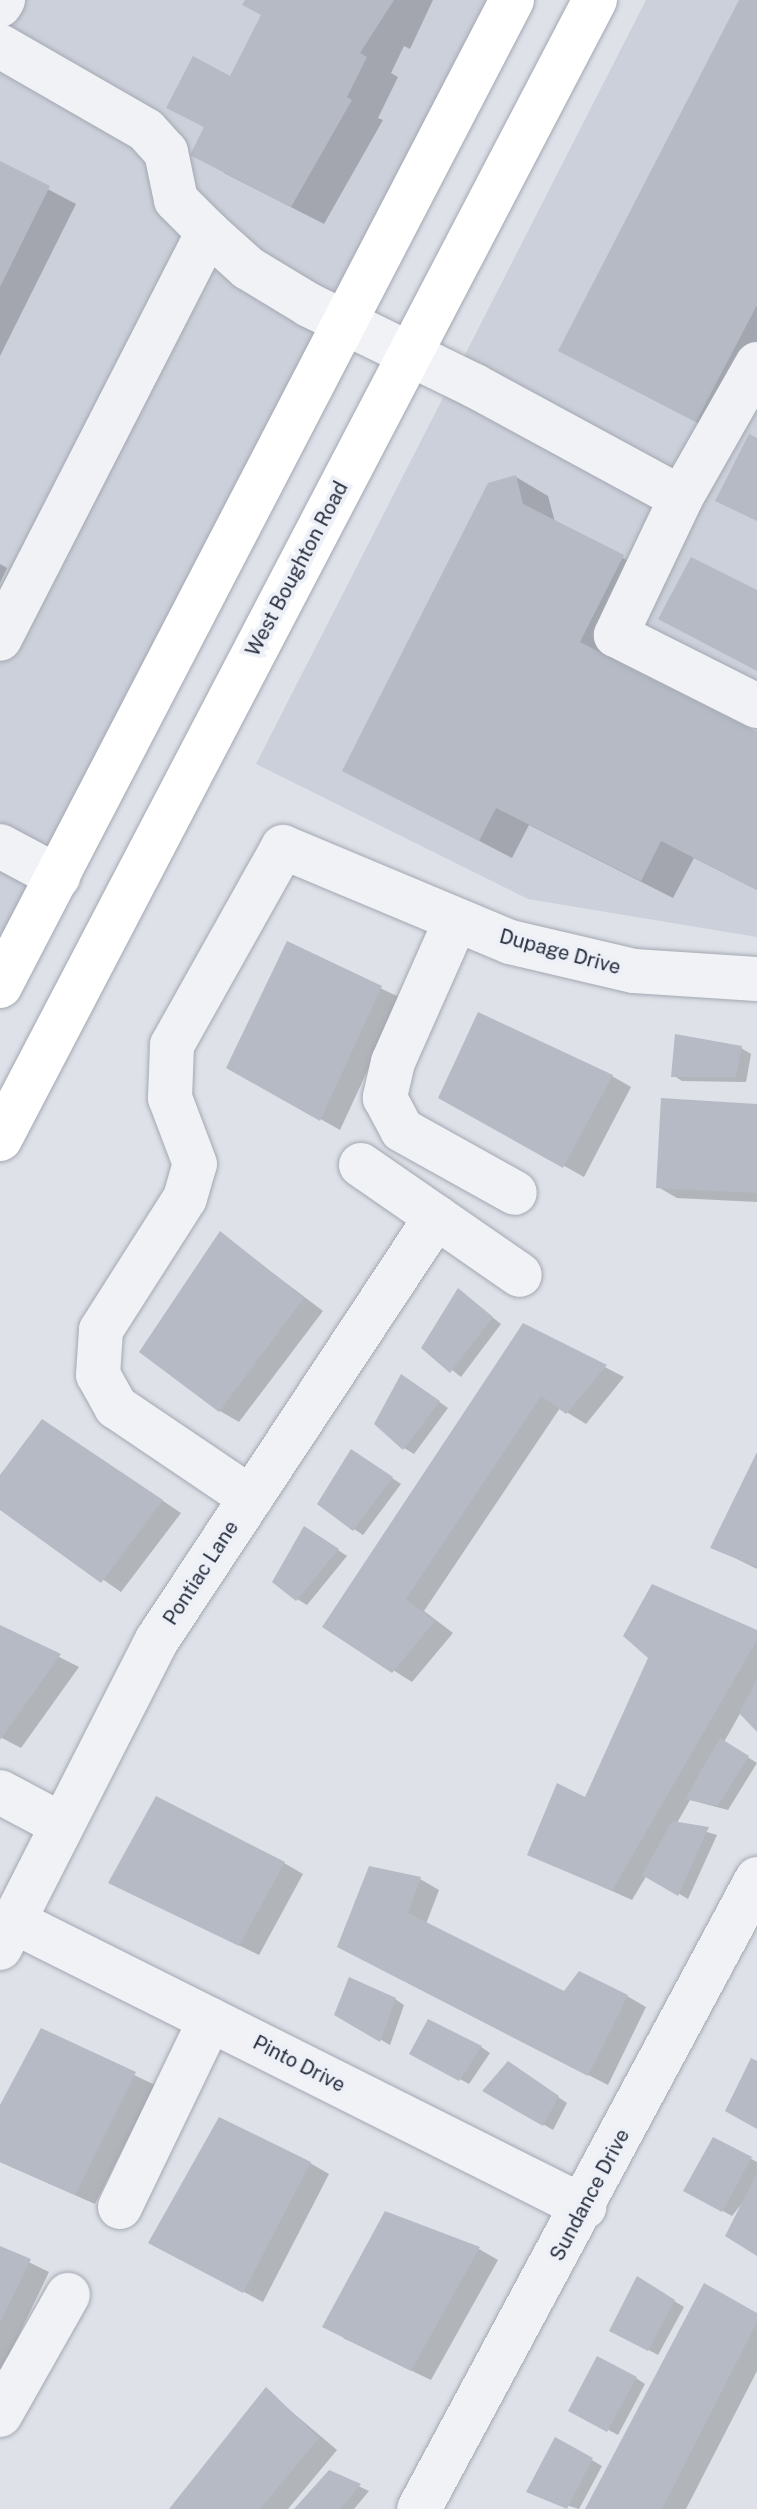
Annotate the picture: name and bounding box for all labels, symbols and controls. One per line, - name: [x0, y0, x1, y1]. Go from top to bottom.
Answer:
- street label: West Boughton Road: [241, 478, 353, 660]
- street label: Dupage Drive: [497, 924, 623, 980]
- street label: Pontiac Lane: [158, 1516, 244, 1630]
- street label: Pinto Drive: [249, 2031, 349, 2097]
- street label: Sundance Drive: [545, 2125, 635, 2265]

